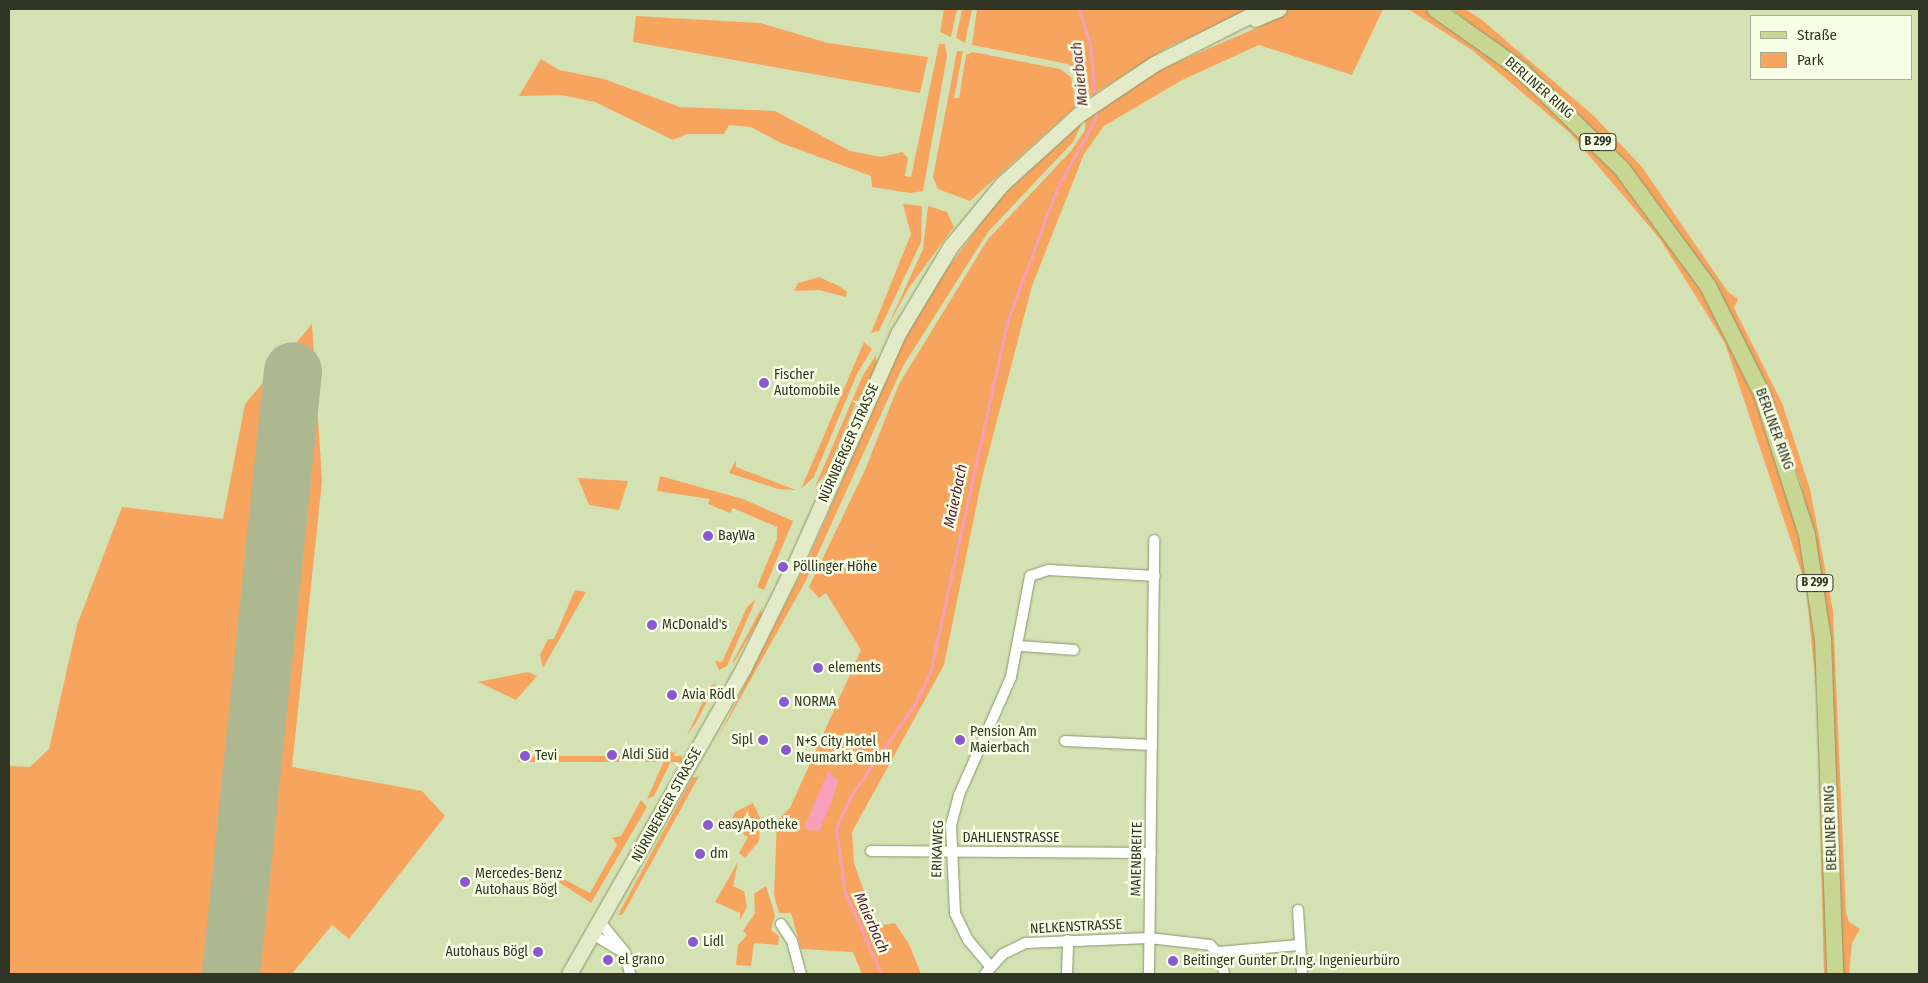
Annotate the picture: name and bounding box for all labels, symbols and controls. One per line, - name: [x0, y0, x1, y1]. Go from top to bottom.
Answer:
- legend: [1750, 15, 1913, 80]
- text: Straße: [1797, 26, 1837, 44]
- water label: Maierbach: [1068, 41, 1092, 107]
- text: Park: [1797, 51, 1824, 69]
- street label: BERLINER RING: [1501, 54, 1577, 122]
- road number: B 299: [1579, 132, 1617, 152]
- place label: Fischer Automobile: [774, 367, 840, 400]
- marker: Fischer Automobile: [758, 377, 770, 389]
- street label: NÜRNBERGER STRASSE: [815, 381, 883, 505]
- street label: BERLINER RING: [1751, 386, 1797, 472]
- water label: Maierbach: [941, 463, 971, 529]
- place label: BayWa: [718, 528, 755, 544]
- marker: BayWa: [702, 530, 714, 542]
- place label: Pöllinger Höhe: [793, 559, 877, 575]
- marker: Pöllinger Höhe: [777, 561, 789, 573]
- road number: B 299: [1796, 574, 1834, 592]
- place label: McDonald's: [662, 617, 727, 633]
- marker: McDonald's: [646, 619, 658, 631]
- place label: elements: [828, 660, 881, 676]
- marker: elements: [812, 662, 824, 674]
- place label: Avia Rödl: [682, 687, 735, 703]
- marker: Avia Rödl: [666, 689, 678, 701]
- place label: NORMA: [794, 694, 836, 710]
- marker: NORMA: [778, 696, 790, 708]
- place label: Pension Am Maierbach: [970, 724, 1037, 756]
- place label: Sipl: [731, 732, 753, 748]
- marker: Sipl: [757, 734, 769, 746]
- place label: N+S City Hotel Neumarkt GmbH: [796, 734, 890, 766]
- marker: Pension Am Maierbach: [954, 734, 966, 746]
- marker: N+S City Hotel Neumarkt GmbH: [780, 744, 792, 756]
- street label: NÜRNBERGER STRASSE: [629, 745, 705, 865]
- place label: Aldi Süd: [622, 747, 669, 763]
- place label: Tevi: [535, 748, 557, 764]
- marker: Aldi Süd: [606, 749, 618, 761]
- marker: Tevi: [519, 750, 531, 762]
- street label: BERLINER RING: [1821, 785, 1841, 871]
- place label: easyApotheke: [718, 817, 798, 833]
- marker: easyApotheke: [702, 819, 714, 831]
- street label: ERIKAWEG: [929, 820, 947, 878]
- street label: MAIENBREITE: [1128, 822, 1146, 896]
- street label: DAHLIENSTRASSE: [962, 830, 1060, 846]
- place label: dm: [710, 846, 728, 862]
- marker: dm: [694, 848, 706, 860]
- place label: Mercedes-Benz Autohaus Bögl: [475, 866, 562, 899]
- marker: Mercedes-Benz Autohaus Bögl: [459, 876, 471, 888]
- water label: Maierbach: [850, 890, 892, 956]
- street label: NELKENSTRASSE: [1030, 916, 1122, 938]
- place label: Lidl: [703, 934, 724, 950]
- marker: Lidl: [687, 936, 699, 948]
- place label: Autohaus Bögl: [445, 944, 528, 960]
- marker: Autohaus Bögl: [532, 946, 544, 958]
- place label: el grano: [618, 952, 665, 968]
- place label: Beitinger Gunter Dr.Ing. Ingenieurbüro: [1183, 953, 1400, 969]
- marker: el grano: [602, 954, 614, 966]
- marker: Beitinger Gunter Dr.Ing. Ingenieurbüro: [1167, 955, 1179, 967]

